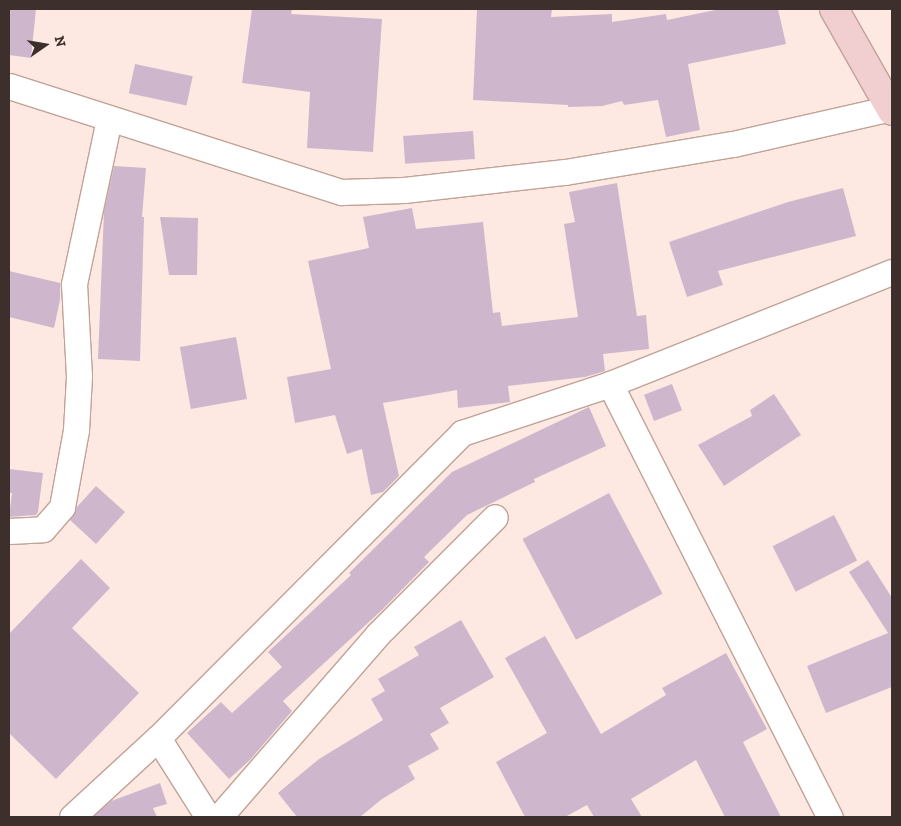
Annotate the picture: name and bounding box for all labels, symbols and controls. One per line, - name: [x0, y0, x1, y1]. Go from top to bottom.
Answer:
- north arrow: [20, 20, 70, 70]
- text: N: [51, 34, 70, 49]

